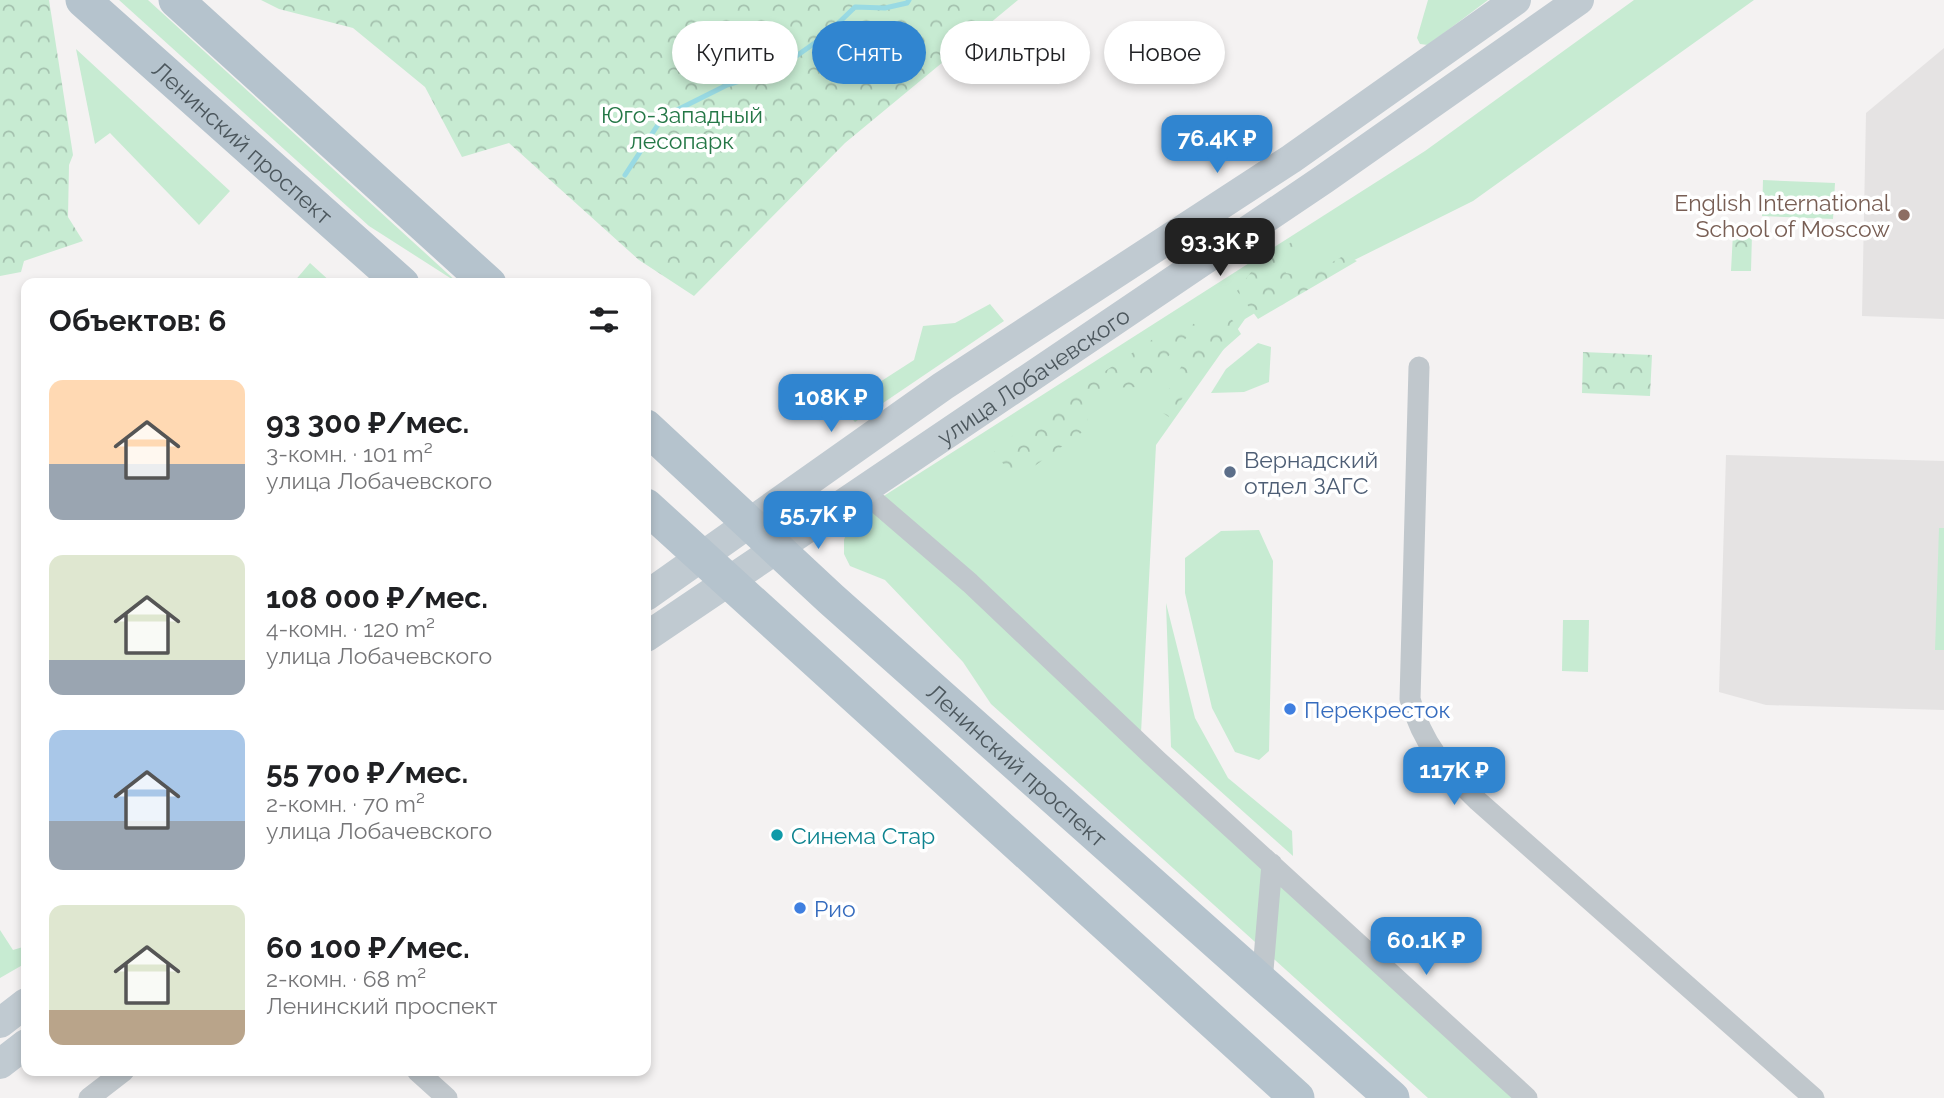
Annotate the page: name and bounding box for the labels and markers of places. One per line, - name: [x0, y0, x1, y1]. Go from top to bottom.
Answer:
- pin: 76.4K ₽: [1152, 116, 1282, 175]
- place label: English International School of Moscow: [1674, 189, 1891, 242]
- marker: English International School of Moscow: [1896, 207, 1912, 223]
- pin: 93.3K ₽: [1155, 218, 1285, 278]
- pin: 108K ₽: [774, 374, 888, 434]
- place label: Вернадский отдел ЗАГС: [1244, 446, 1378, 499]
- marker: Вернадский отдел ЗАГС: [1222, 464, 1238, 480]
- pin: 55.7K ₽: [753, 491, 883, 551]
- place label: Перекресток: [1304, 696, 1451, 723]
- marker: Перекресток: [1282, 701, 1298, 717]
- pin: 117K ₽: [1397, 748, 1511, 807]
- place label: Синема Стар: [791, 822, 935, 849]
- marker: Синема Стар: [769, 827, 785, 843]
- place label: Рио: [814, 895, 856, 922]
- marker: Рио: [792, 900, 808, 916]
- pin: 60.1K ₽: [1361, 918, 1491, 977]

